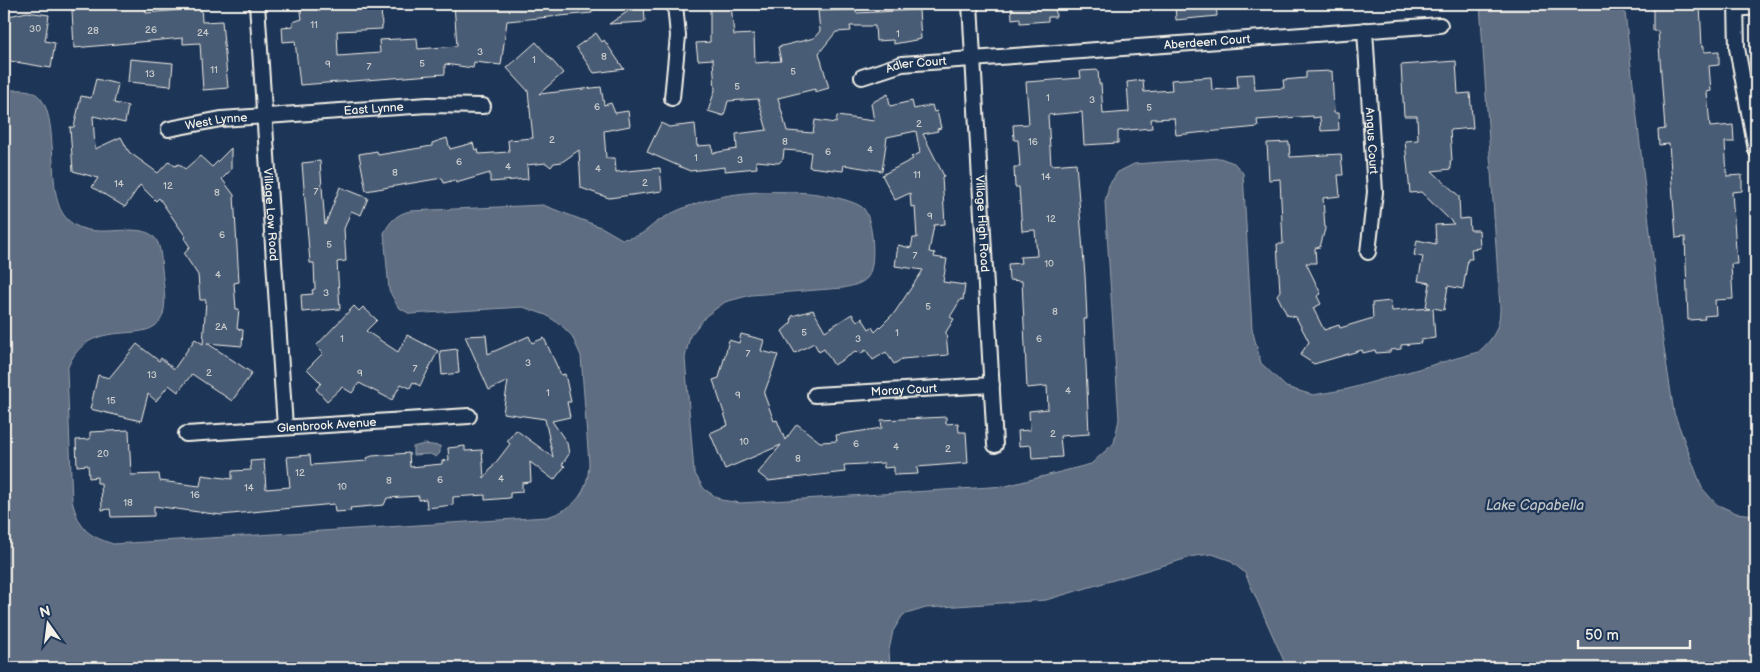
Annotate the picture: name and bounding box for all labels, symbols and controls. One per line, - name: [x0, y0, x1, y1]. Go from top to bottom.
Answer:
- house number: 11: [310, 19, 318, 31]
- house number: 30: [29, 23, 41, 35]
- house number: 26: [145, 24, 157, 36]
- house number: 28: [87, 25, 99, 37]
- house number: 24: [197, 27, 209, 39]
- house number: 1: [896, 28, 900, 40]
- street label: Aberdeen Court: [1163, 32, 1251, 53]
- house number: 3: [477, 46, 483, 58]
- house number: 8: [601, 51, 607, 63]
- house number: 1: [532, 54, 536, 66]
- street label: Adler Court: [884, 54, 947, 77]
- house number: 9: [325, 58, 331, 70]
- house number: 5: [419, 58, 425, 70]
- house number: 7: [367, 61, 372, 73]
- house number: 11: [210, 64, 218, 76]
- house number: 5: [790, 66, 796, 78]
- house number: 13: [145, 68, 155, 80]
- house number: 5: [734, 81, 740, 93]
- house number: 1: [1046, 92, 1050, 104]
- house number: 3: [1089, 94, 1095, 106]
- street label: East Lynne: [343, 100, 404, 119]
- house number: 6: [594, 101, 600, 113]
- house number: 5: [1146, 102, 1152, 114]
- street label: Angus Court: [1362, 107, 1381, 175]
- street label: West Lynne: [184, 110, 248, 134]
- house number: 2: [916, 118, 922, 130]
- house number: 2: [549, 134, 555, 146]
- house number: 8: [782, 136, 788, 148]
- house number: 16: [1028, 136, 1038, 148]
- house number: 4: [867, 144, 873, 156]
- house number: 6: [825, 146, 831, 158]
- house number: 1: [694, 152, 698, 164]
- house number: 3: [737, 154, 743, 166]
- house number: 6: [456, 156, 462, 168]
- house number: 4: [505, 161, 511, 173]
- house number: 4: [595, 163, 601, 175]
- house number: 8: [392, 167, 398, 179]
- street label: Village Low Road: [260, 168, 281, 262]
- house number: 11: [913, 169, 921, 181]
- house number: 14: [1041, 171, 1051, 183]
- street label: Village High Road: [972, 175, 992, 273]
- house number: 2: [642, 177, 648, 189]
- house number: 14: [114, 178, 124, 190]
- house number: 12: [163, 180, 173, 192]
- house number: 7: [314, 186, 319, 198]
- house number: 8: [214, 187, 220, 199]
- house number: 9: [927, 210, 933, 222]
- house number: 12: [1046, 213, 1056, 225]
- house number: 6: [219, 229, 225, 241]
- house number: 5: [326, 239, 332, 251]
- house number: 7: [913, 250, 918, 262]
- house number: 10: [1044, 258, 1054, 270]
- house number: 4: [215, 269, 221, 281]
- house number: 3: [323, 287, 329, 299]
- house number: 5: [925, 301, 931, 313]
- house number: 8: [1052, 306, 1058, 318]
- house number: 2A: [215, 321, 228, 333]
- house number: 5: [801, 327, 807, 339]
- house number: 1: [895, 327, 899, 339]
- house number: 1: [340, 333, 344, 345]
- house number: 3: [855, 333, 861, 345]
- house number: 6: [1036, 333, 1042, 345]
- house number: 7: [746, 348, 751, 360]
- house number: 3: [525, 357, 531, 369]
- house number: 7: [413, 363, 418, 375]
- house number: 2: [206, 367, 212, 379]
- house number: 9: [357, 367, 363, 379]
- house number: 13: [147, 369, 157, 381]
- street label: Moray Court: [870, 381, 938, 400]
- house number: 4: [1065, 385, 1071, 397]
- house number: 1: [546, 387, 550, 399]
- house number: 9: [735, 389, 741, 401]
- house number: 15: [106, 395, 116, 407]
- street label: Glenbrook Avenue: [277, 415, 377, 436]
- house number: 2: [1050, 428, 1056, 440]
- house number: 10: [739, 436, 749, 448]
- house number: 6: [853, 438, 859, 450]
- house number: 4: [893, 441, 899, 453]
- house number: 2: [945, 443, 951, 455]
- house number: 20: [97, 448, 109, 460]
- house number: 8: [795, 453, 801, 465]
- house number: 12: [295, 467, 305, 479]
- house number: 4: [498, 473, 504, 485]
- house number: 6: [437, 474, 443, 486]
- house number: 8: [386, 475, 392, 487]
- house number: 10: [337, 481, 347, 493]
- house number: 14: [244, 482, 254, 494]
- house number: 16: [190, 489, 200, 501]
- house number: 18: [123, 497, 133, 509]
- water label: Lake Capabella: [1486, 497, 1584, 514]
- north arrow: [22, 600, 72, 650]
- text: N: [38, 602, 52, 621]
- scale bar: [1578, 617, 1690, 649]
- text: 50 m: [1585, 626, 1619, 645]

